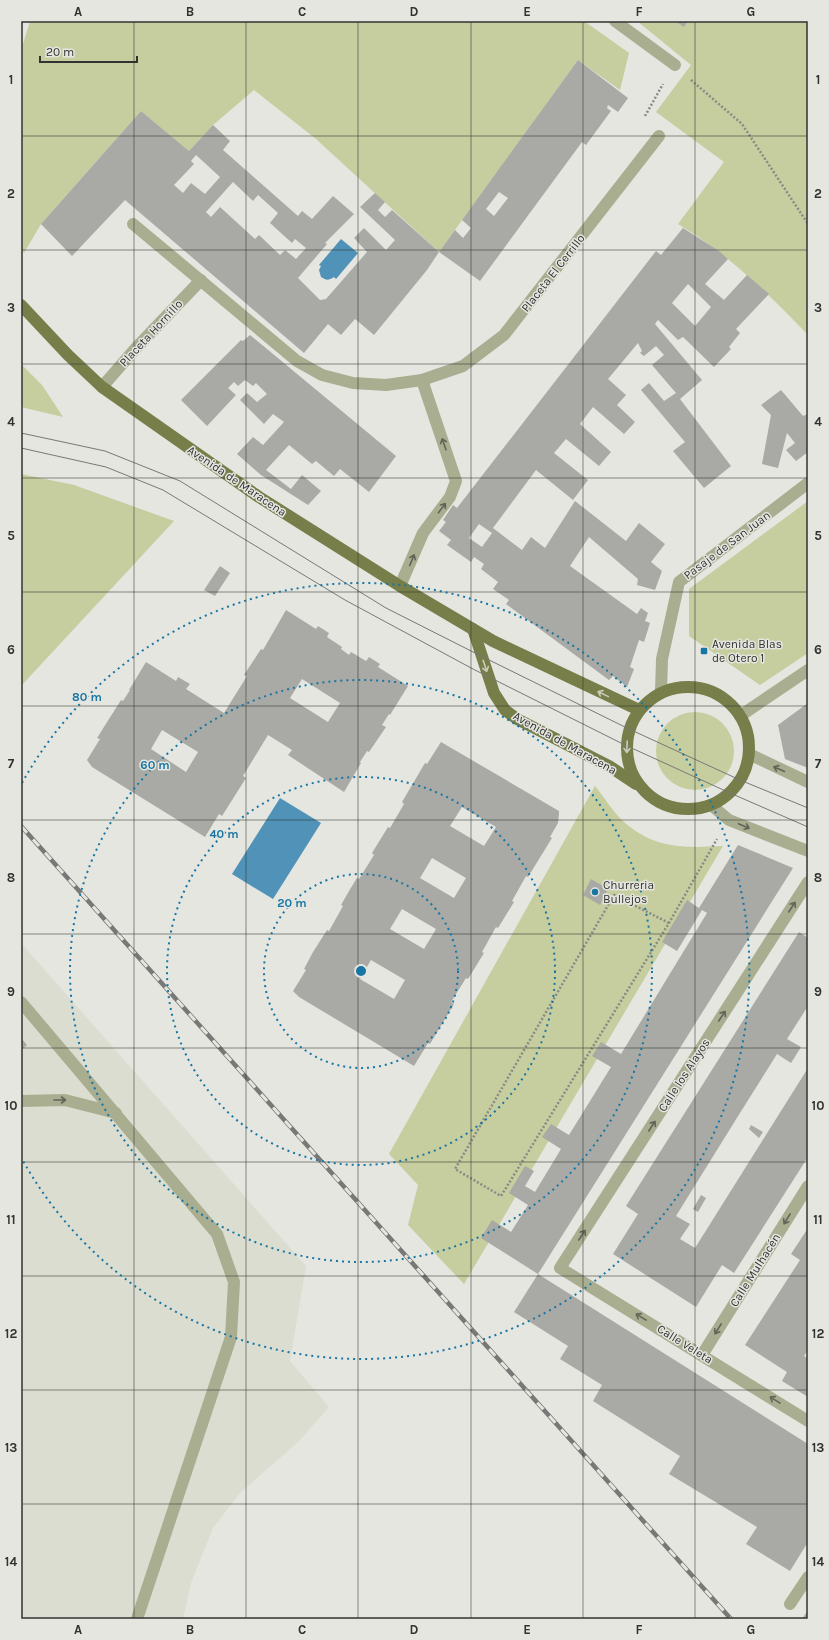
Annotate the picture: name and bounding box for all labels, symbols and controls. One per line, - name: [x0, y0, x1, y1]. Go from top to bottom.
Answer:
- text: A: [74, 4, 82, 19]
- text: B: [186, 4, 194, 19]
- text: C: [298, 4, 306, 19]
- text: D: [410, 4, 419, 19]
- text: E: [523, 4, 531, 19]
- text: F: [635, 4, 643, 19]
- text: G: [747, 4, 755, 19]
- scale bar: [40, 38, 137, 64]
- text: 20 m: [46, 45, 74, 59]
- text: 1: [9, 72, 13, 87]
- text: 1: [816, 72, 820, 87]
- text: 2: [7, 186, 15, 201]
- text: 2: [814, 186, 822, 201]
- street label: Placeta El Cerrillo: [518, 231, 588, 315]
- street label: Placeta Hornillo: [117, 297, 185, 369]
- text: 3: [7, 300, 15, 315]
- text: 3: [814, 300, 822, 315]
- text: 4: [7, 414, 15, 429]
- text: 4: [814, 414, 822, 429]
- one-way arrow: [439, 438, 447, 450]
- street label: Avenida de Maracena: [185, 443, 289, 519]
- one-way arrow: [438, 503, 446, 514]
- street label: Pasaje de San Juan: [681, 508, 773, 582]
- text: 5: [7, 528, 15, 543]
- text: 5: [814, 528, 822, 543]
- one-way arrow: [408, 554, 416, 566]
- place label: Avenida Blas de Otero 1: [712, 637, 782, 665]
- text: 6: [7, 642, 15, 657]
- text: 6: [814, 642, 822, 657]
- marker: Avenida Blas de Otero 1: [699, 646, 709, 656]
- one-way arrow: [482, 659, 490, 671]
- one-way arrow: [598, 689, 610, 697]
- text: 80 m: [72, 690, 102, 704]
- street label: Avenida de Maracena: [511, 709, 619, 777]
- one-way arrow: [623, 740, 630, 753]
- text: 7: [8, 756, 15, 771]
- text: 7: [815, 756, 822, 771]
- text: 60 m: [140, 758, 170, 772]
- one-way arrow: [774, 765, 786, 772]
- one-way arrow: [737, 823, 749, 830]
- text: 40 m: [209, 827, 239, 841]
- text: 8: [7, 870, 15, 885]
- text: 8: [814, 870, 822, 885]
- place label: Churreria Bullejos: [603, 878, 654, 906]
- marker: Churreria Bullejos: [590, 887, 600, 897]
- text: 20 m: [277, 896, 307, 910]
- one-way arrow: [788, 902, 796, 913]
- centre of rings: [354, 964, 368, 978]
- text: 9: [7, 984, 15, 999]
- text: 9: [814, 984, 822, 999]
- one-way arrow: [718, 1011, 726, 1022]
- street label: Calle los Alayos: [655, 1036, 713, 1114]
- one-way arrow: [53, 1096, 66, 1104]
- text: 10: [5, 1098, 17, 1113]
- text: 10: [812, 1098, 824, 1113]
- one-way arrow: [648, 1121, 656, 1132]
- text: 11: [6, 1212, 16, 1227]
- text: 11: [813, 1212, 823, 1227]
- one-way arrow: [783, 1213, 791, 1225]
- one-way arrow: [578, 1229, 586, 1241]
- street label: Calle Mulhacén: [727, 1231, 783, 1309]
- one-way arrow: [636, 1313, 647, 1321]
- street label: Calle Veleta: [655, 1321, 715, 1367]
- one-way arrow: [714, 1323, 722, 1335]
- text: 12: [5, 1326, 17, 1341]
- text: 12: [812, 1326, 824, 1341]
- one-way arrow: [769, 1396, 781, 1404]
- text: 13: [5, 1440, 17, 1455]
- text: 13: [812, 1440, 824, 1455]
- text: 14: [5, 1554, 17, 1569]
- text: 14: [812, 1554, 824, 1569]
- text: A: [74, 1622, 82, 1637]
- text: B: [186, 1622, 194, 1637]
- text: C: [298, 1622, 306, 1637]
- text: D: [410, 1622, 419, 1637]
- text: E: [523, 1622, 531, 1637]
- text: F: [635, 1622, 643, 1637]
- text: G: [747, 1622, 755, 1637]

